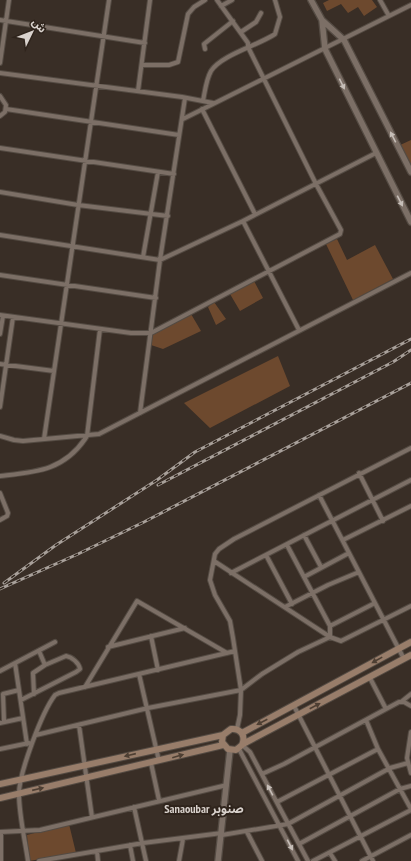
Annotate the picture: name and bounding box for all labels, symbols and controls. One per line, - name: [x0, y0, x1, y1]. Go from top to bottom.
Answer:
- north arrow: [12, 12, 52, 52]
- text: ش: [29, 15, 50, 35]
- one-way arrow: [339, 79, 345, 90]
- one-way arrow: [390, 132, 396, 143]
- one-way arrow: [397, 195, 403, 206]
- one-way arrow: [371, 657, 383, 664]
- one-way arrow: [309, 703, 321, 710]
- one-way arrow: [257, 719, 268, 725]
- one-way arrow: [124, 752, 136, 758]
- one-way arrow: [172, 753, 184, 759]
- one-way arrow: [267, 784, 273, 795]
- one-way arrow: [32, 785, 44, 791]
- district label: Sanaoubar صنوبر: [164, 801, 244, 816]
- one-way arrow: [287, 839, 293, 851]

